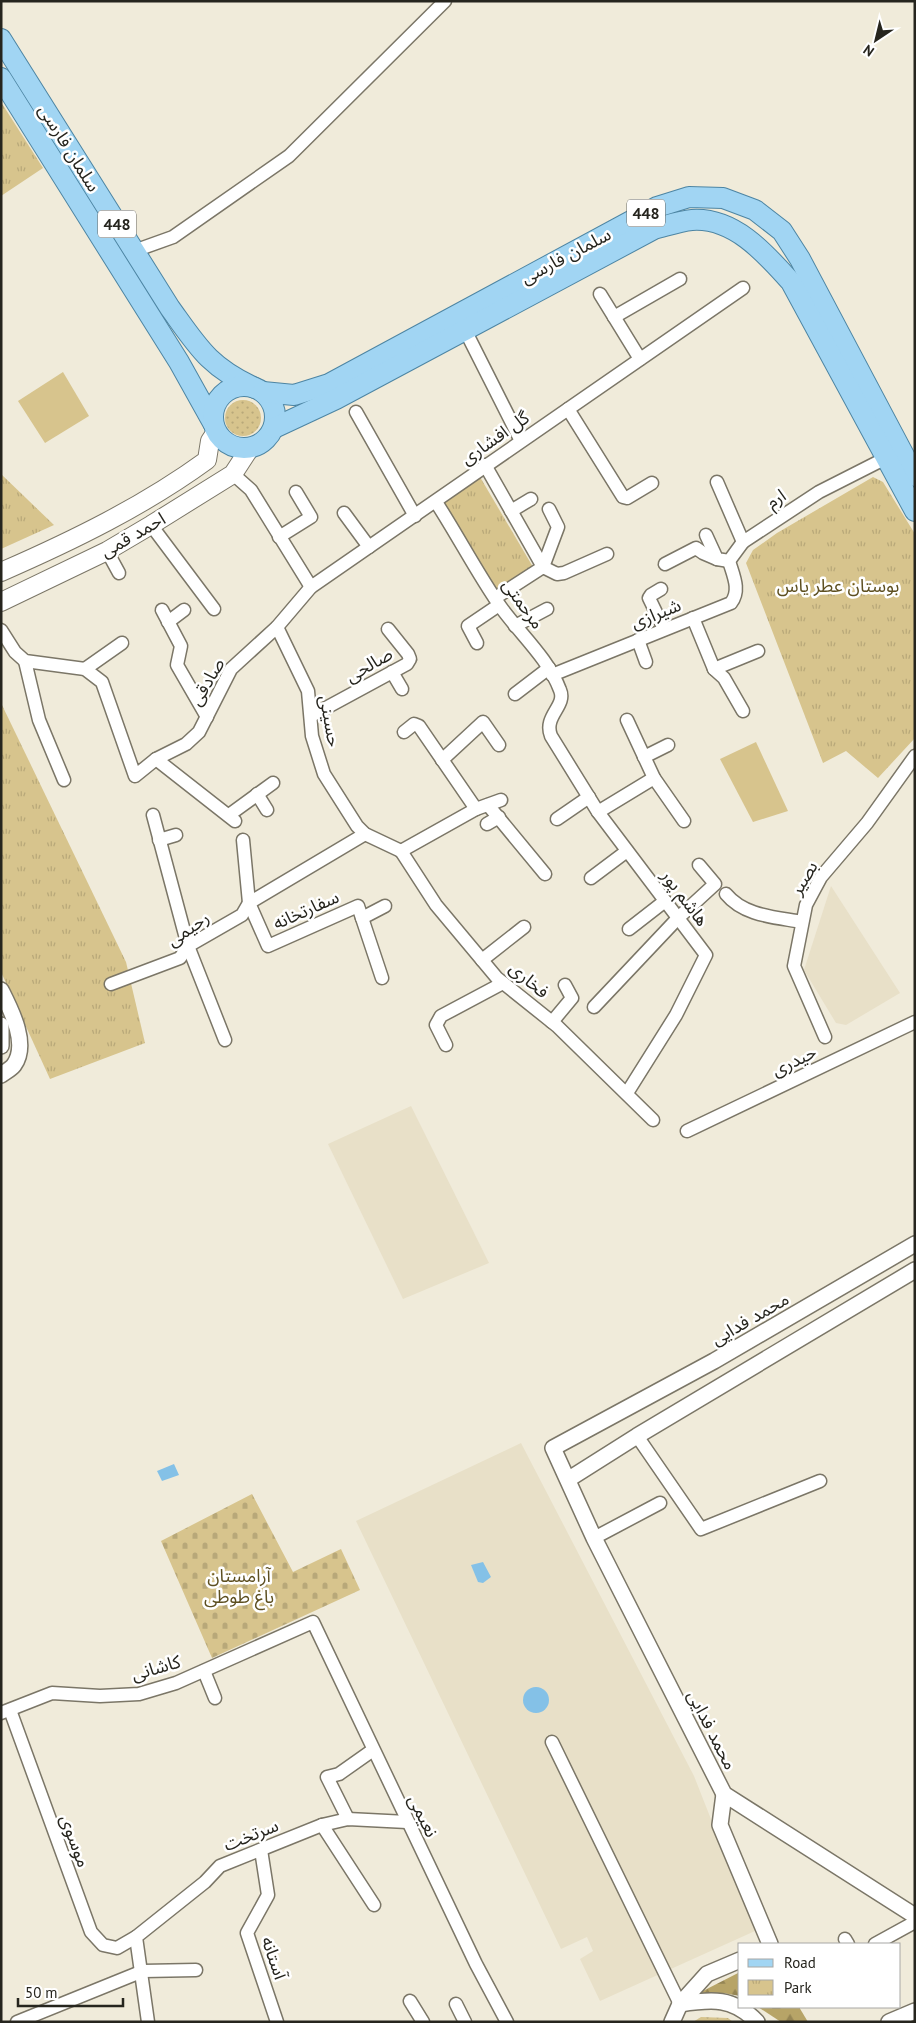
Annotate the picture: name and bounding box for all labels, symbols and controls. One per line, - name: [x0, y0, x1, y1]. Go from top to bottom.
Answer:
- north arrow: [851, 15, 901, 65]
- text: N: [860, 41, 877, 61]
- street label: سلمان فارسی: [33, 100, 105, 196]
- road number: 448: [627, 200, 665, 227]
- road number: 448: [98, 210, 136, 238]
- street label: سلمان فارسی: [517, 222, 615, 289]
- street label: گل افشاری: [456, 405, 534, 470]
- street label: ارم: [761, 484, 792, 516]
- street label: احمد قمی: [96, 507, 169, 562]
- street label: مرحمتی: [497, 574, 549, 633]
- park label: بوستان عطر یاس: [777, 574, 899, 597]
- street label: شیرازی: [627, 593, 684, 634]
- street label: صالحی: [341, 642, 397, 687]
- street label: صادقی: [184, 654, 229, 710]
- street label: حسینی: [315, 693, 346, 749]
- street label: بصیر: [784, 856, 823, 900]
- street label: هاشم پور: [654, 864, 714, 932]
- street label: سفارتخانه: [269, 885, 342, 934]
- street label: رحیمی: [162, 906, 214, 951]
- street label: فخاری: [505, 956, 554, 1003]
- street label: حیدری: [768, 1040, 820, 1081]
- street label: محمد فدایی: [707, 1287, 793, 1350]
- park label: آرامستان باغ طوطی: [204, 1564, 274, 1611]
- street label: کاشانی: [129, 1649, 184, 1685]
- street label: محمد فدایی: [683, 1686, 742, 1773]
- street label: نعیمی: [403, 1791, 444, 1841]
- street label: موسوی: [55, 1811, 96, 1870]
- street label: سرتخت: [220, 1813, 282, 1856]
- street label: آستانه: [256, 1933, 293, 1983]
- legend: [738, 1943, 901, 2008]
- text: Road: [784, 1953, 816, 1972]
- scale bar: [18, 1976, 122, 2008]
- text: Park: [784, 1978, 812, 1997]
- text: 50 m: [25, 1983, 58, 2002]

